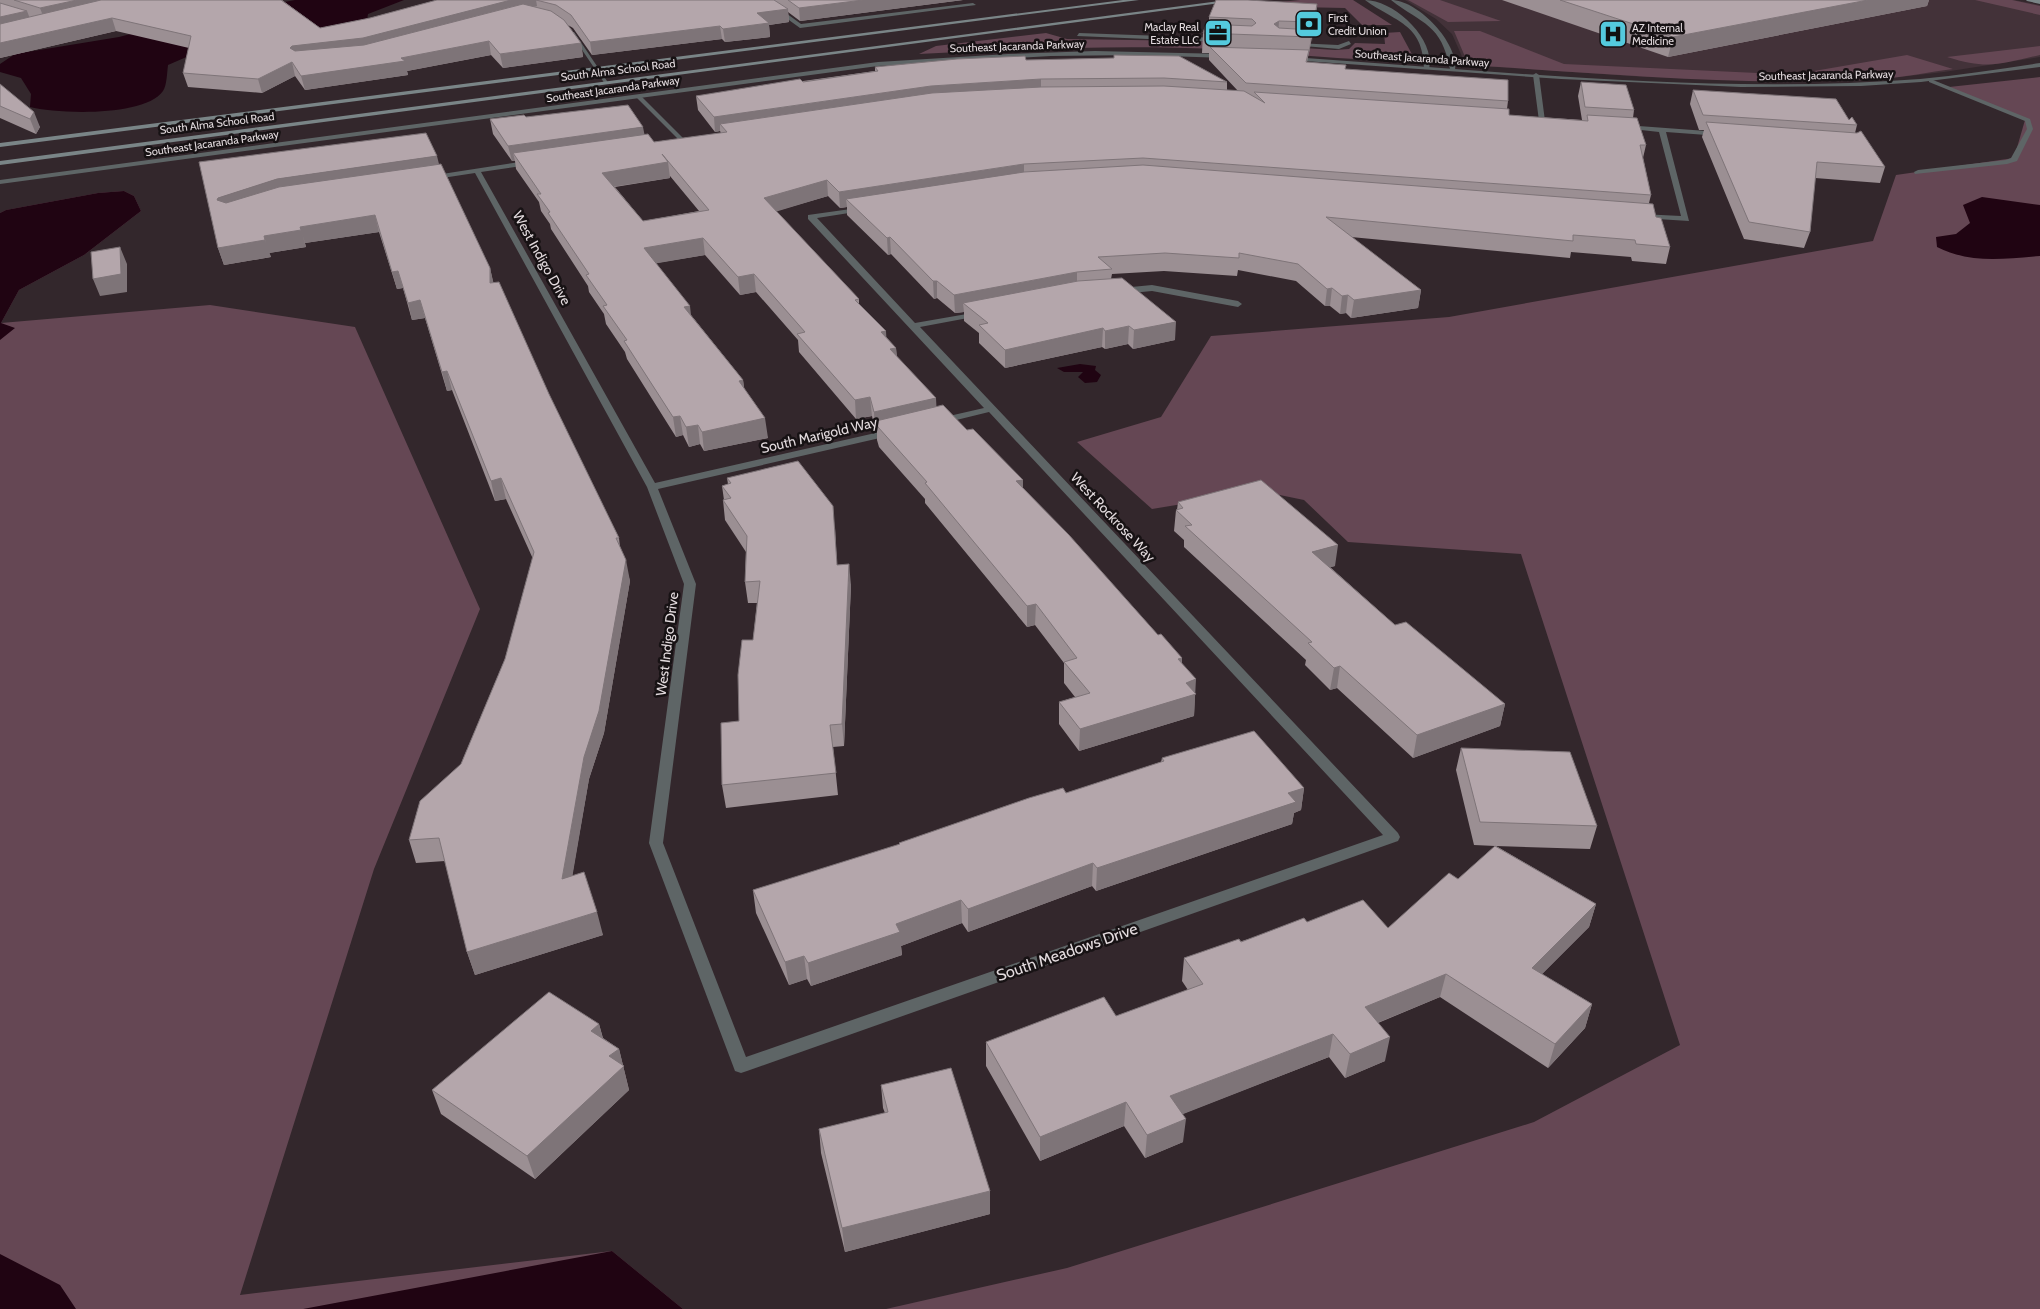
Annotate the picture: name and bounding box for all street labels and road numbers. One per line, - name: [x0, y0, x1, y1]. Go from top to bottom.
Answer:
- street label: Southeast Jacaranda Parkway: [949, 37, 1085, 55]
- street label: Southeast Jacaranda Parkway: [1354, 46, 1490, 70]
- street label: South Alma School Road: [560, 56, 676, 84]
- street label: Southeast Jacaranda Parkway: [1758, 67, 1894, 83]
- street label: Southeast Jacaranda Parkway: [545, 73, 681, 105]
- street label: South Alma School Road: [159, 109, 275, 137]
- street label: Southeast Jacaranda Parkway: [144, 127, 280, 159]
- street label: West Indigo Drive: [509, 208, 575, 308]
- street label: South Marigold Way: [759, 413, 879, 457]
- street label: West Rockrose Way: [1067, 468, 1159, 566]
- street label: West Indigo Drive: [652, 591, 682, 697]
- street label: South Meadows Drive: [994, 919, 1140, 985]

